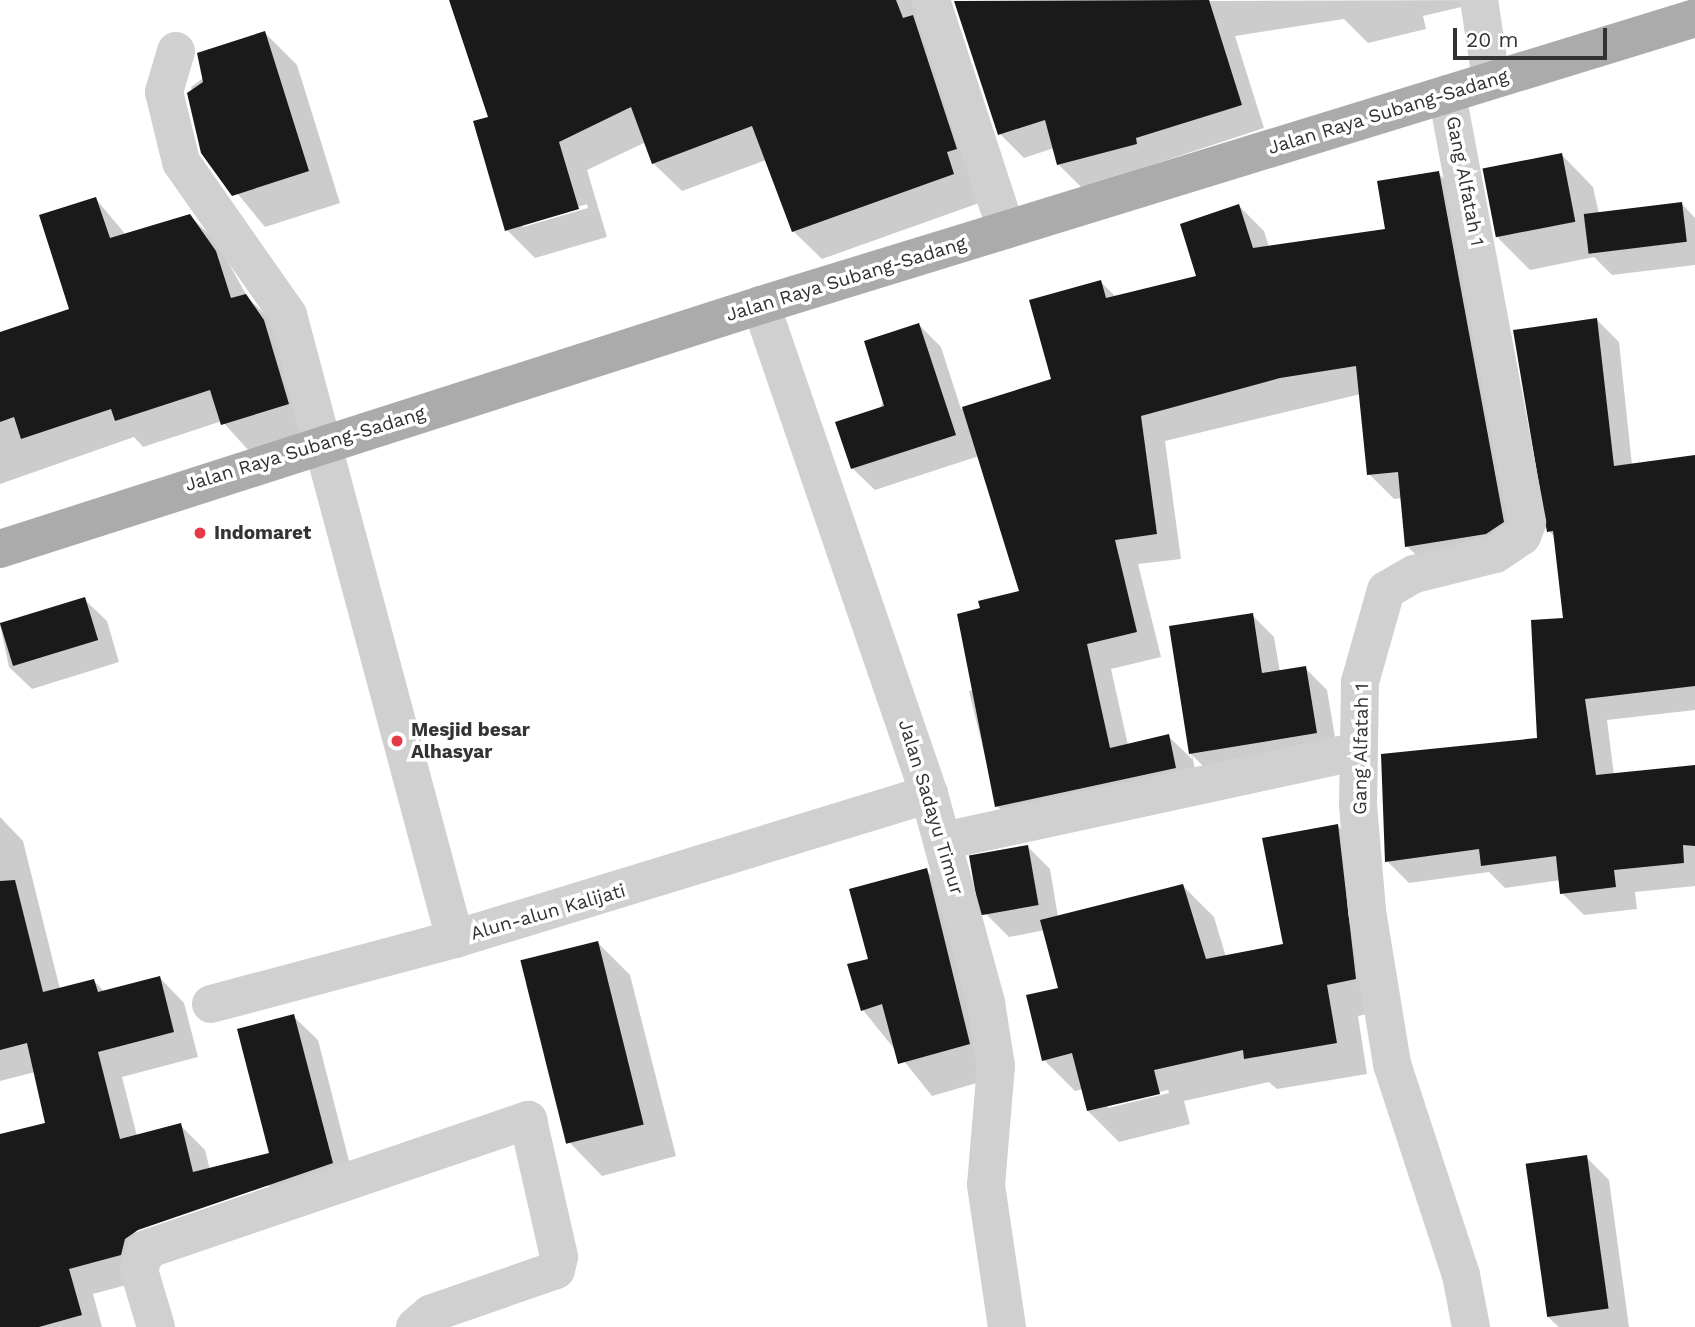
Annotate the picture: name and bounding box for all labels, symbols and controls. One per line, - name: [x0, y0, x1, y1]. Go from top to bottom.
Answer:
- scale bar: [1457, 14, 1611, 58]
- text: 20 m: [1466, 27, 1518, 52]
- street label: Jalan Raya Subang-Sadang: [1265, 64, 1511, 160]
- street label: Gang Alfatah 1: [1441, 114, 1489, 248]
- street label: Jalan Raya Subang-Sadang: [723, 231, 969, 327]
- street label: Jalan Raya Subang-Sadang: [182, 401, 428, 497]
- place label: Indomaret: [214, 522, 311, 544]
- marker: Indomaret: [192, 525, 208, 541]
- street label: Gang Alfatah 1: [1348, 682, 1374, 816]
- street label: Jalan Sadayu Timur: [893, 716, 969, 898]
- place label: Mesjid besar Alhasyar: [411, 719, 530, 763]
- marker: Mesjid besar Alhasyar: [389, 733, 405, 749]
- street label: Alun-alun Kalijati: [468, 879, 628, 945]

